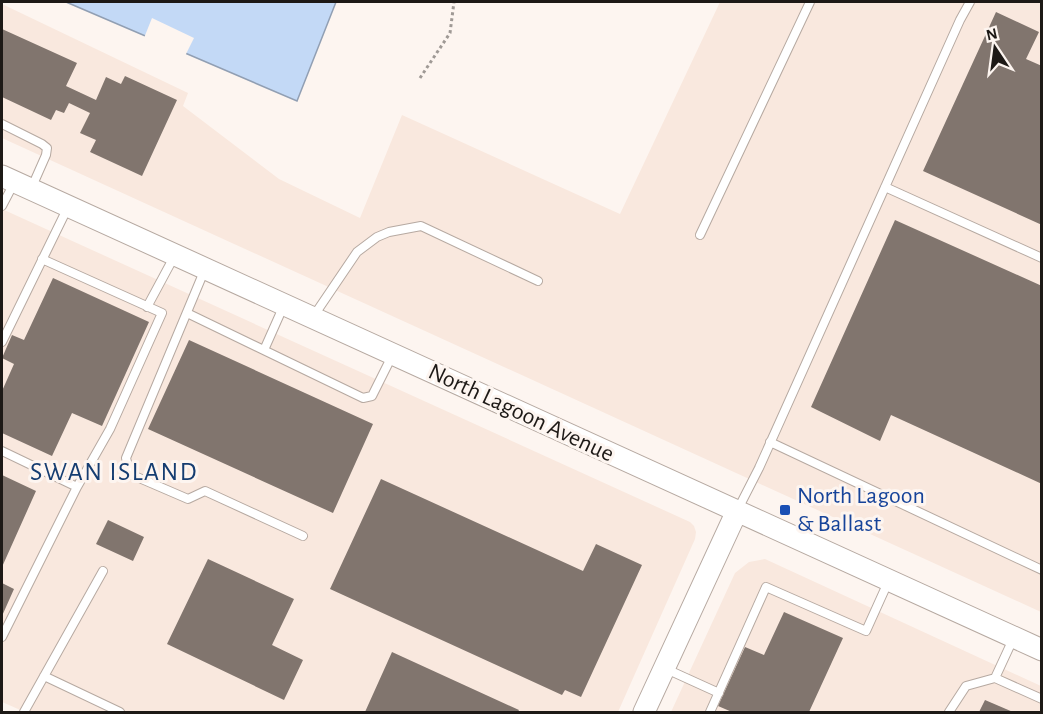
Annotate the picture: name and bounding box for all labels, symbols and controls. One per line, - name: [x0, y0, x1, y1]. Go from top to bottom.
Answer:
- north arrow: [965, 18, 1025, 78]
- text: N: [985, 25, 999, 43]
- street label: North Lagoon Avenue: [425, 360, 617, 466]
- district label: SWAN ISLAND: [30, 459, 198, 485]
- place label: North Lagoon & Ballast: [797, 484, 925, 536]
- marker: North Lagoon & Ballast: [778, 503, 792, 517]

